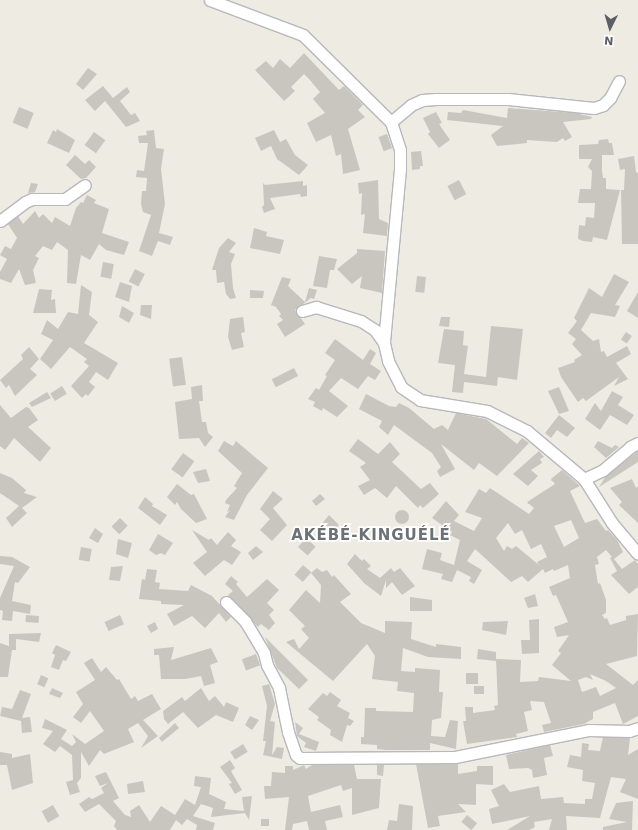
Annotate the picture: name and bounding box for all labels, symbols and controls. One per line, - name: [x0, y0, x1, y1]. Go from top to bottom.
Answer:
- north arrow: [590, 8, 630, 48]
- text: N: [604, 34, 614, 47]
- district label: AKÉBÉ-KINGUÉLÉ: [291, 527, 451, 545]

